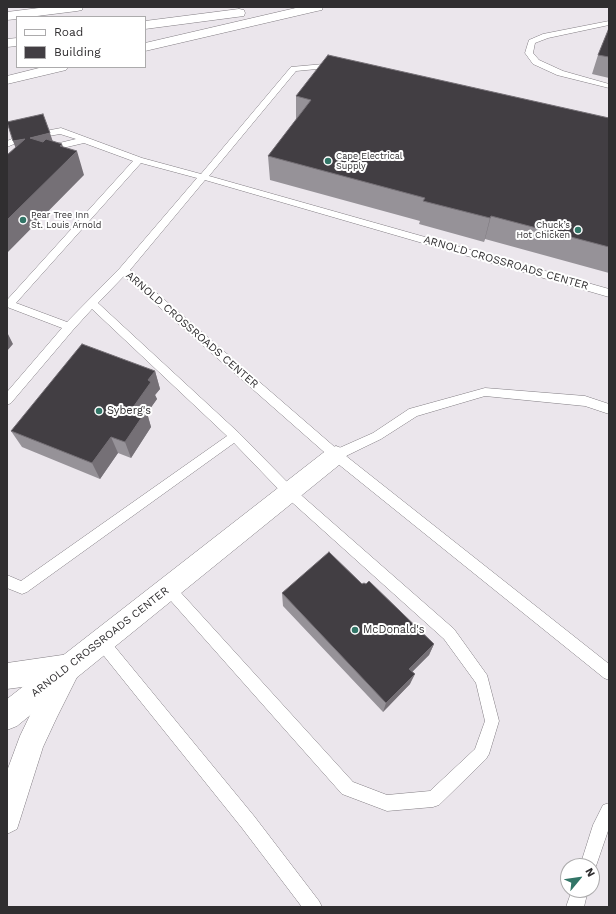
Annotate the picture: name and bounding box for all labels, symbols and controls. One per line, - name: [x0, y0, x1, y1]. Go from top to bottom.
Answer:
- legend: [16, 16, 146, 68]
- text: Road: [54, 25, 83, 39]
- text: Building: [54, 45, 101, 59]
- place label: Cape Electrical Supply: [336, 151, 403, 172]
- marker: Cape Electrical Supply: [323, 156, 333, 166]
- place label: Pear Tree Inn St. Louis Arnold: [31, 210, 101, 231]
- marker: Pear Tree Inn St. Louis Arnold: [18, 215, 28, 225]
- place label: Chuck’s Hot Chicken: [516, 220, 570, 241]
- marker: Chuck’s Hot Chicken: [573, 225, 583, 235]
- street label: ARNOLD CROSSROADS CENTER: [422, 233, 590, 293]
- street label: ARNOLD CROSSROADS CENTER: [123, 269, 261, 391]
- place label: Syberg's: [107, 404, 151, 418]
- marker: Syberg's: [94, 406, 104, 416]
- street label: ARNOLD CROSSROADS CENTER: [29, 584, 171, 700]
- place label: McDonald's: [363, 623, 425, 637]
- marker: McDonald's: [350, 625, 360, 635]
- north arrow: [560, 858, 600, 898]
- text: N: [582, 866, 598, 879]

